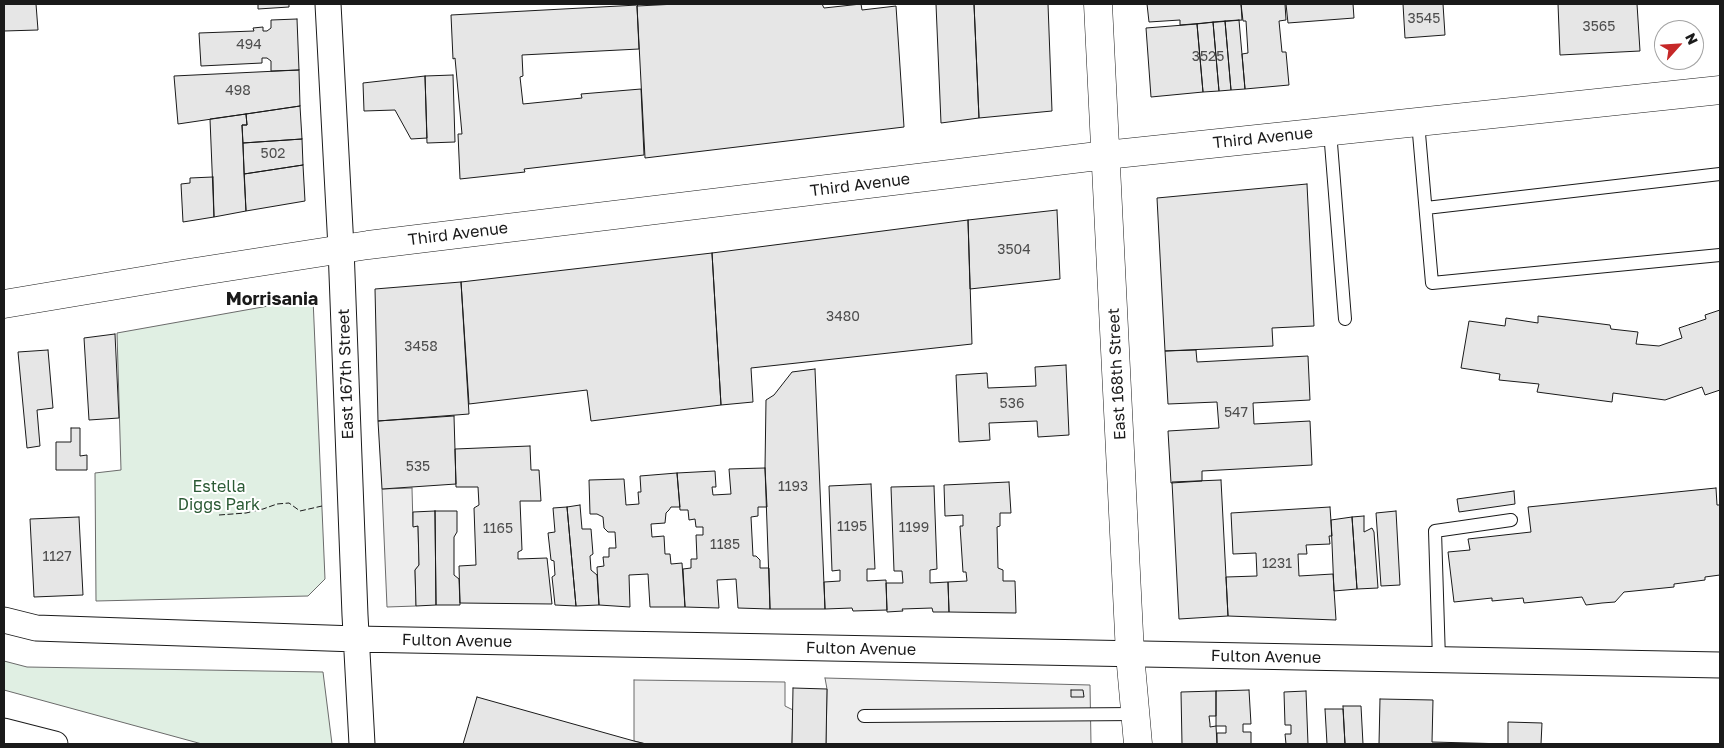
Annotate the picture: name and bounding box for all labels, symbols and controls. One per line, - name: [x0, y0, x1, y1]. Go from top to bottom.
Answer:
- house number: 3545: [1408, 11, 1440, 27]
- house number: 3565: [1583, 19, 1615, 35]
- north arrow: [1654, 20, 1704, 70]
- text: N: [1682, 30, 1702, 47]
- house number: 494: [236, 37, 262, 53]
- house number: 3525: [1192, 49, 1224, 65]
- house number: 498: [225, 83, 251, 99]
- street label: Third Avenue: [1212, 123, 1314, 153]
- house number: 502: [261, 146, 285, 162]
- street label: Third Avenue: [809, 169, 911, 201]
- street label: Third Avenue: [407, 218, 509, 250]
- house number: 3504: [997, 242, 1031, 258]
- district label: Morrisania: [226, 288, 318, 310]
- street label: East 168th Street: [1104, 307, 1130, 441]
- street label: East 167th Street: [334, 308, 358, 440]
- house number: 3480: [826, 309, 860, 325]
- house number: 3458: [404, 339, 438, 355]
- house number: 536: [1000, 396, 1024, 412]
- house number: 547: [1224, 405, 1248, 421]
- house number: 535: [406, 459, 430, 475]
- park label: Estella Diggs Park: [178, 477, 260, 515]
- house number: 1193: [778, 479, 808, 495]
- house number: 1195: [837, 519, 867, 535]
- house number: 1199: [899, 520, 929, 536]
- house number: 1165: [483, 521, 513, 537]
- house number: 1185: [710, 537, 740, 553]
- house number: 1127: [42, 549, 72, 565]
- house number: 1231: [1262, 556, 1292, 572]
- street label: Fulton Avenue: [402, 630, 512, 652]
- street label: Fulton Avenue: [806, 638, 916, 660]
- street label: Fulton Avenue: [1211, 646, 1321, 668]

